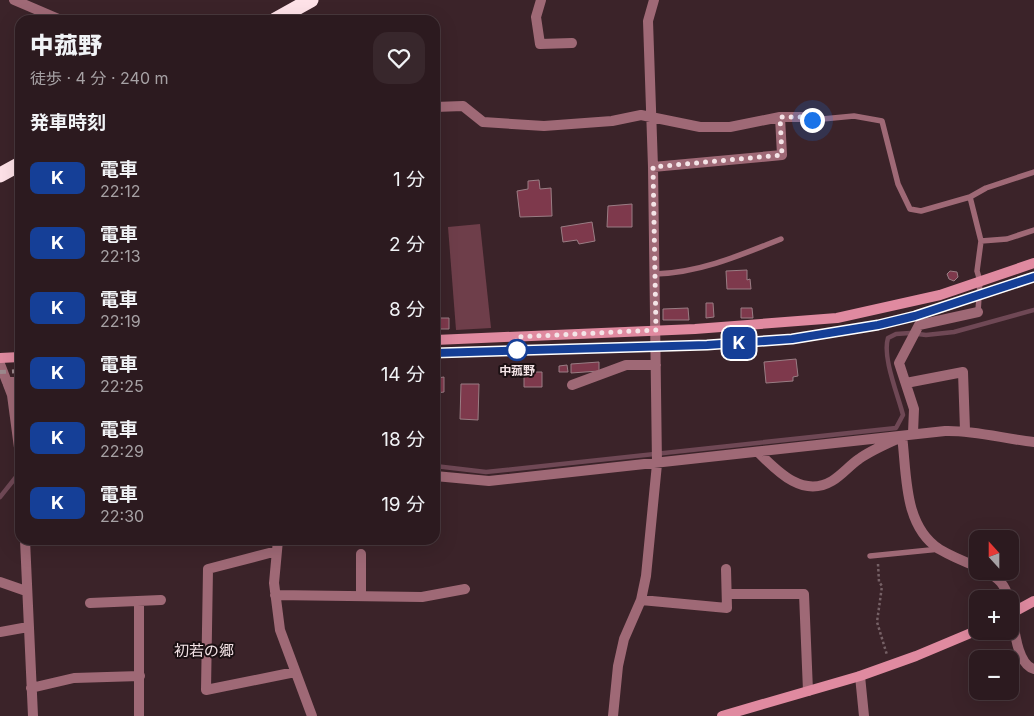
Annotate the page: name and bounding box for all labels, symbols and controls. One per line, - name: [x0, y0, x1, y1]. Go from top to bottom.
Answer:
- text: 中菰野: [30, 31, 102, 60]
- button: heart: [373, 32, 425, 84]
- text: 徒歩 · 4 分 · 240 m: [30, 68, 169, 88]
- your location: [800, 108, 825, 133]
- text: 発車時刻: [30, 111, 106, 134]
- text: 電車: [100, 158, 138, 181]
- text: K: [51, 167, 64, 188]
- text: 1 分: [393, 168, 425, 191]
- text: 22:12: [100, 181, 140, 201]
- text: 電車: [100, 223, 138, 246]
- text: K: [51, 232, 64, 253]
- text: 2 分: [389, 233, 425, 256]
- text: 22:13: [100, 246, 141, 266]
- text: 電車: [100, 288, 138, 311]
- text: K: [51, 297, 64, 318]
- text: 8 分: [389, 298, 425, 321]
- text: 22:19: [100, 311, 141, 331]
- line badge: K: [723, 327, 755, 359]
- text: K: [733, 332, 745, 353]
- marker: 中菰野: [506, 339, 528, 361]
- text: 電車: [100, 353, 138, 376]
- text: K: [51, 362, 64, 383]
- text: 14 分: [381, 363, 425, 386]
- place label: 中菰野: [499, 363, 535, 378]
- text: 22:25: [100, 376, 144, 396]
- text: 電車: [100, 418, 138, 441]
- text: K: [51, 427, 64, 448]
- text: 18 分: [381, 428, 425, 451]
- text: 22:29: [100, 441, 144, 461]
- text: 電車: [100, 483, 138, 506]
- text: K: [51, 492, 64, 513]
- text: 19 分: [381, 493, 425, 516]
- text: 22:30: [100, 506, 144, 526]
- north arrow: [969, 530, 1019, 580]
- map controls: [969, 530, 1019, 700]
- button: +: [969, 590, 1019, 640]
- district label: 初若の郷: [174, 641, 234, 660]
- button: −: [969, 650, 1019, 700]

